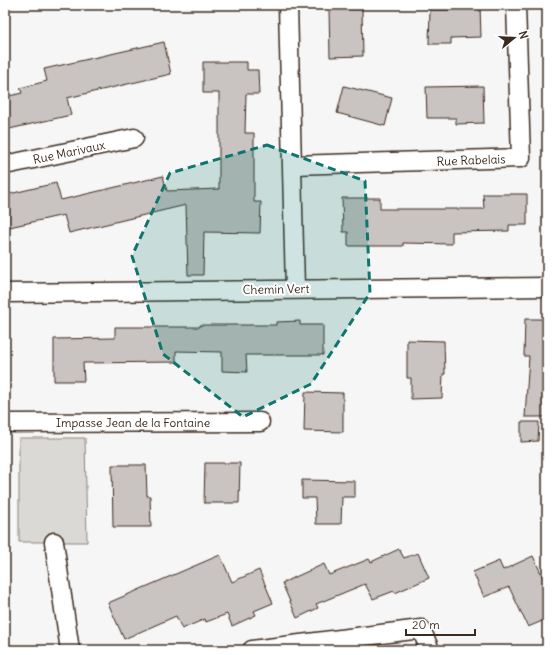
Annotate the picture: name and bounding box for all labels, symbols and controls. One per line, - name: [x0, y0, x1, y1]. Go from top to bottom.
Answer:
- north arrow: [494, 18, 534, 58]
- text: N: [516, 29, 531, 41]
- street label: Rue Marivaux: [32, 137, 107, 167]
- street label: Rue Rabelais: [436, 151, 506, 169]
- street label: Chemin Vert: [242, 281, 310, 297]
- street label: Impasse Jean de la Fontaine: [56, 415, 210, 430]
- scale bar: [406, 611, 475, 637]
- text: 20 m: [412, 617, 440, 632]

